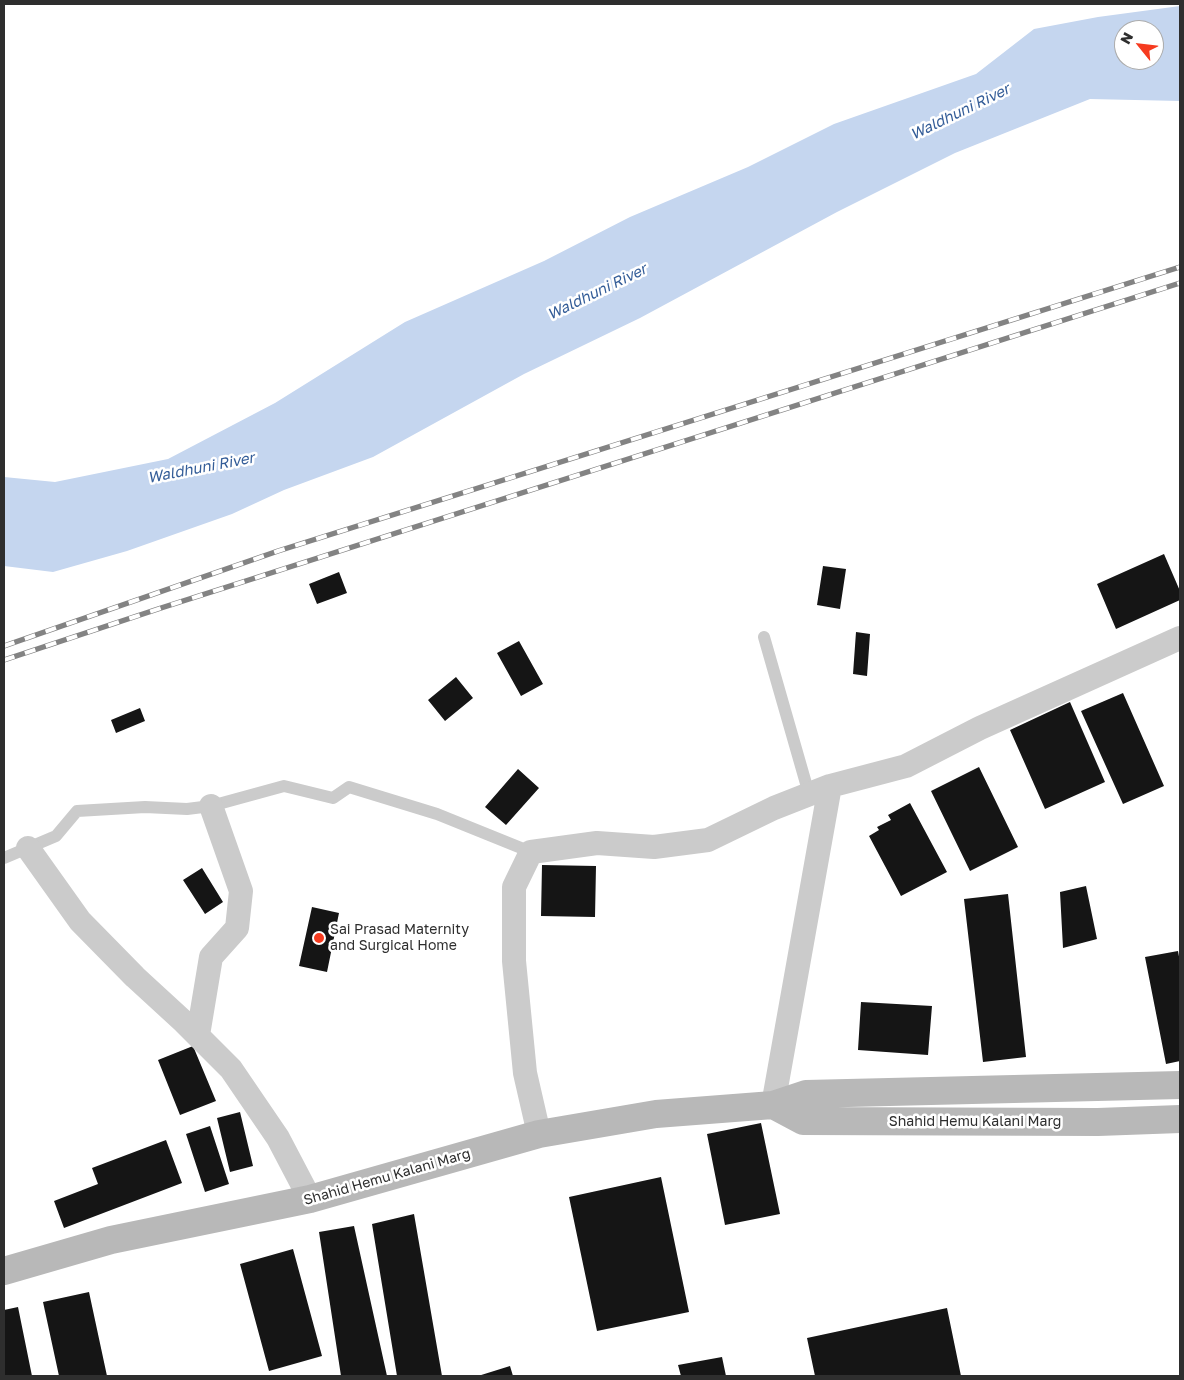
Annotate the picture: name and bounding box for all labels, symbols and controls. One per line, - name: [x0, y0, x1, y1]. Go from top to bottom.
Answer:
- north arrow: [1114, 20, 1164, 70]
- text: N: [1116, 29, 1136, 47]
- water label: Waldhuni River: [907, 80, 1013, 144]
- water label: Waldhuni River: [544, 260, 650, 324]
- water label: Waldhuni River: [146, 449, 256, 487]
- place label: Sai Prasad Maternity and Surgical Home: [330, 922, 469, 954]
- marker: Sai Prasad Maternity and Surgical Home: [312, 931, 326, 945]
- street label: Shahid Hemu Kalani Marg: [889, 1114, 1061, 1130]
- street label: Shahid Hemu Kalani Marg: [302, 1145, 472, 1209]

